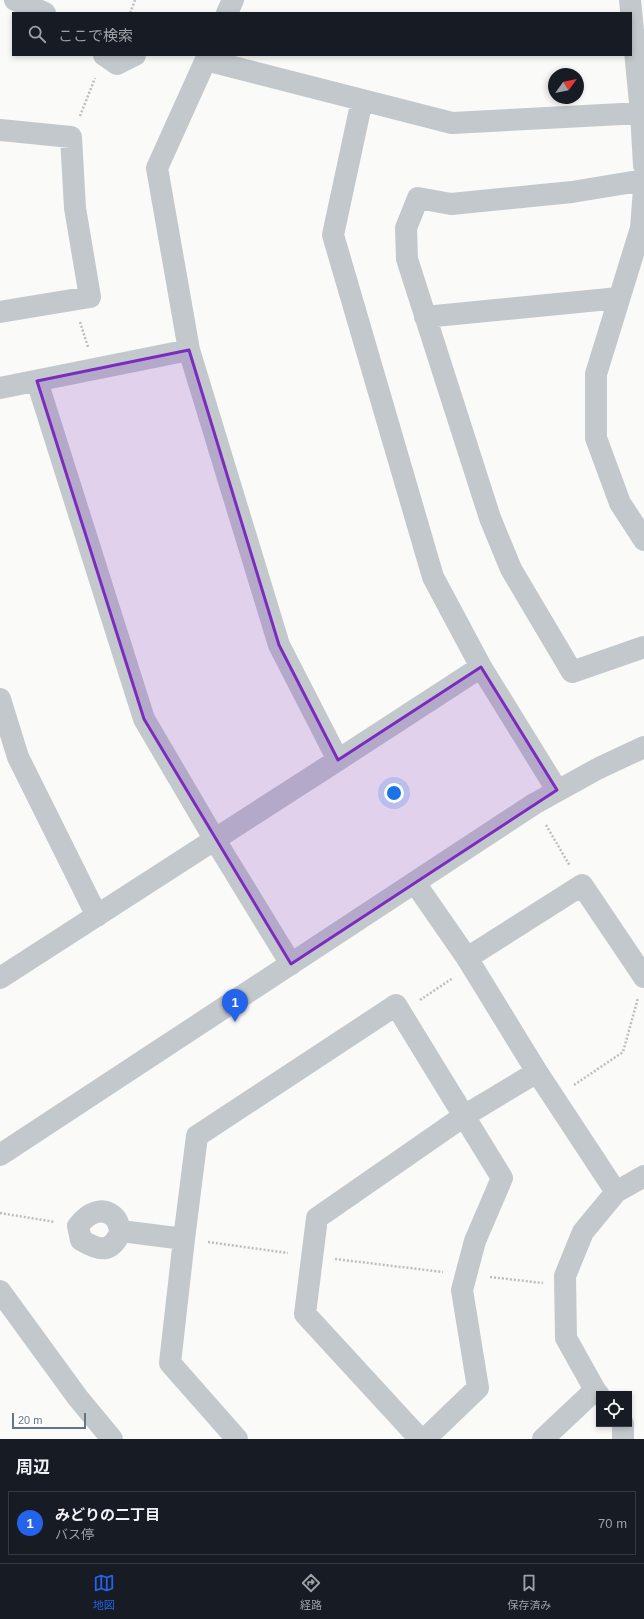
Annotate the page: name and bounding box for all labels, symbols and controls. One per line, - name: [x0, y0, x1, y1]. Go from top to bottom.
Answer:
- search box: [12, 12, 632, 56]
- icon: search: [26, 23, 48, 45]
- text: ここで検索: [58, 27, 133, 44]
- north arrow: [548, 68, 584, 104]
- your location: [384, 783, 404, 803]
- pin: 1: [222, 989, 248, 1022]
- map controls: [596, 1391, 632, 1427]
- button: locate: [596, 1391, 632, 1427]
- scale bar: [12, 1411, 86, 1430]
- text: 20 m: [18, 1414, 42, 1426]
- text: 周辺: [16, 1458, 50, 1477]
- text: みどりの二丁目: [55, 1506, 160, 1523]
- text: 1: [26, 1516, 34, 1531]
- text: 70 m: [598, 1516, 627, 1531]
- text: バス停: [55, 1527, 94, 1542]
- tab: 地図: [93, 1572, 115, 1612]
- tab: 経路: [300, 1572, 322, 1612]
- tab: 保存済み: [507, 1572, 551, 1612]

